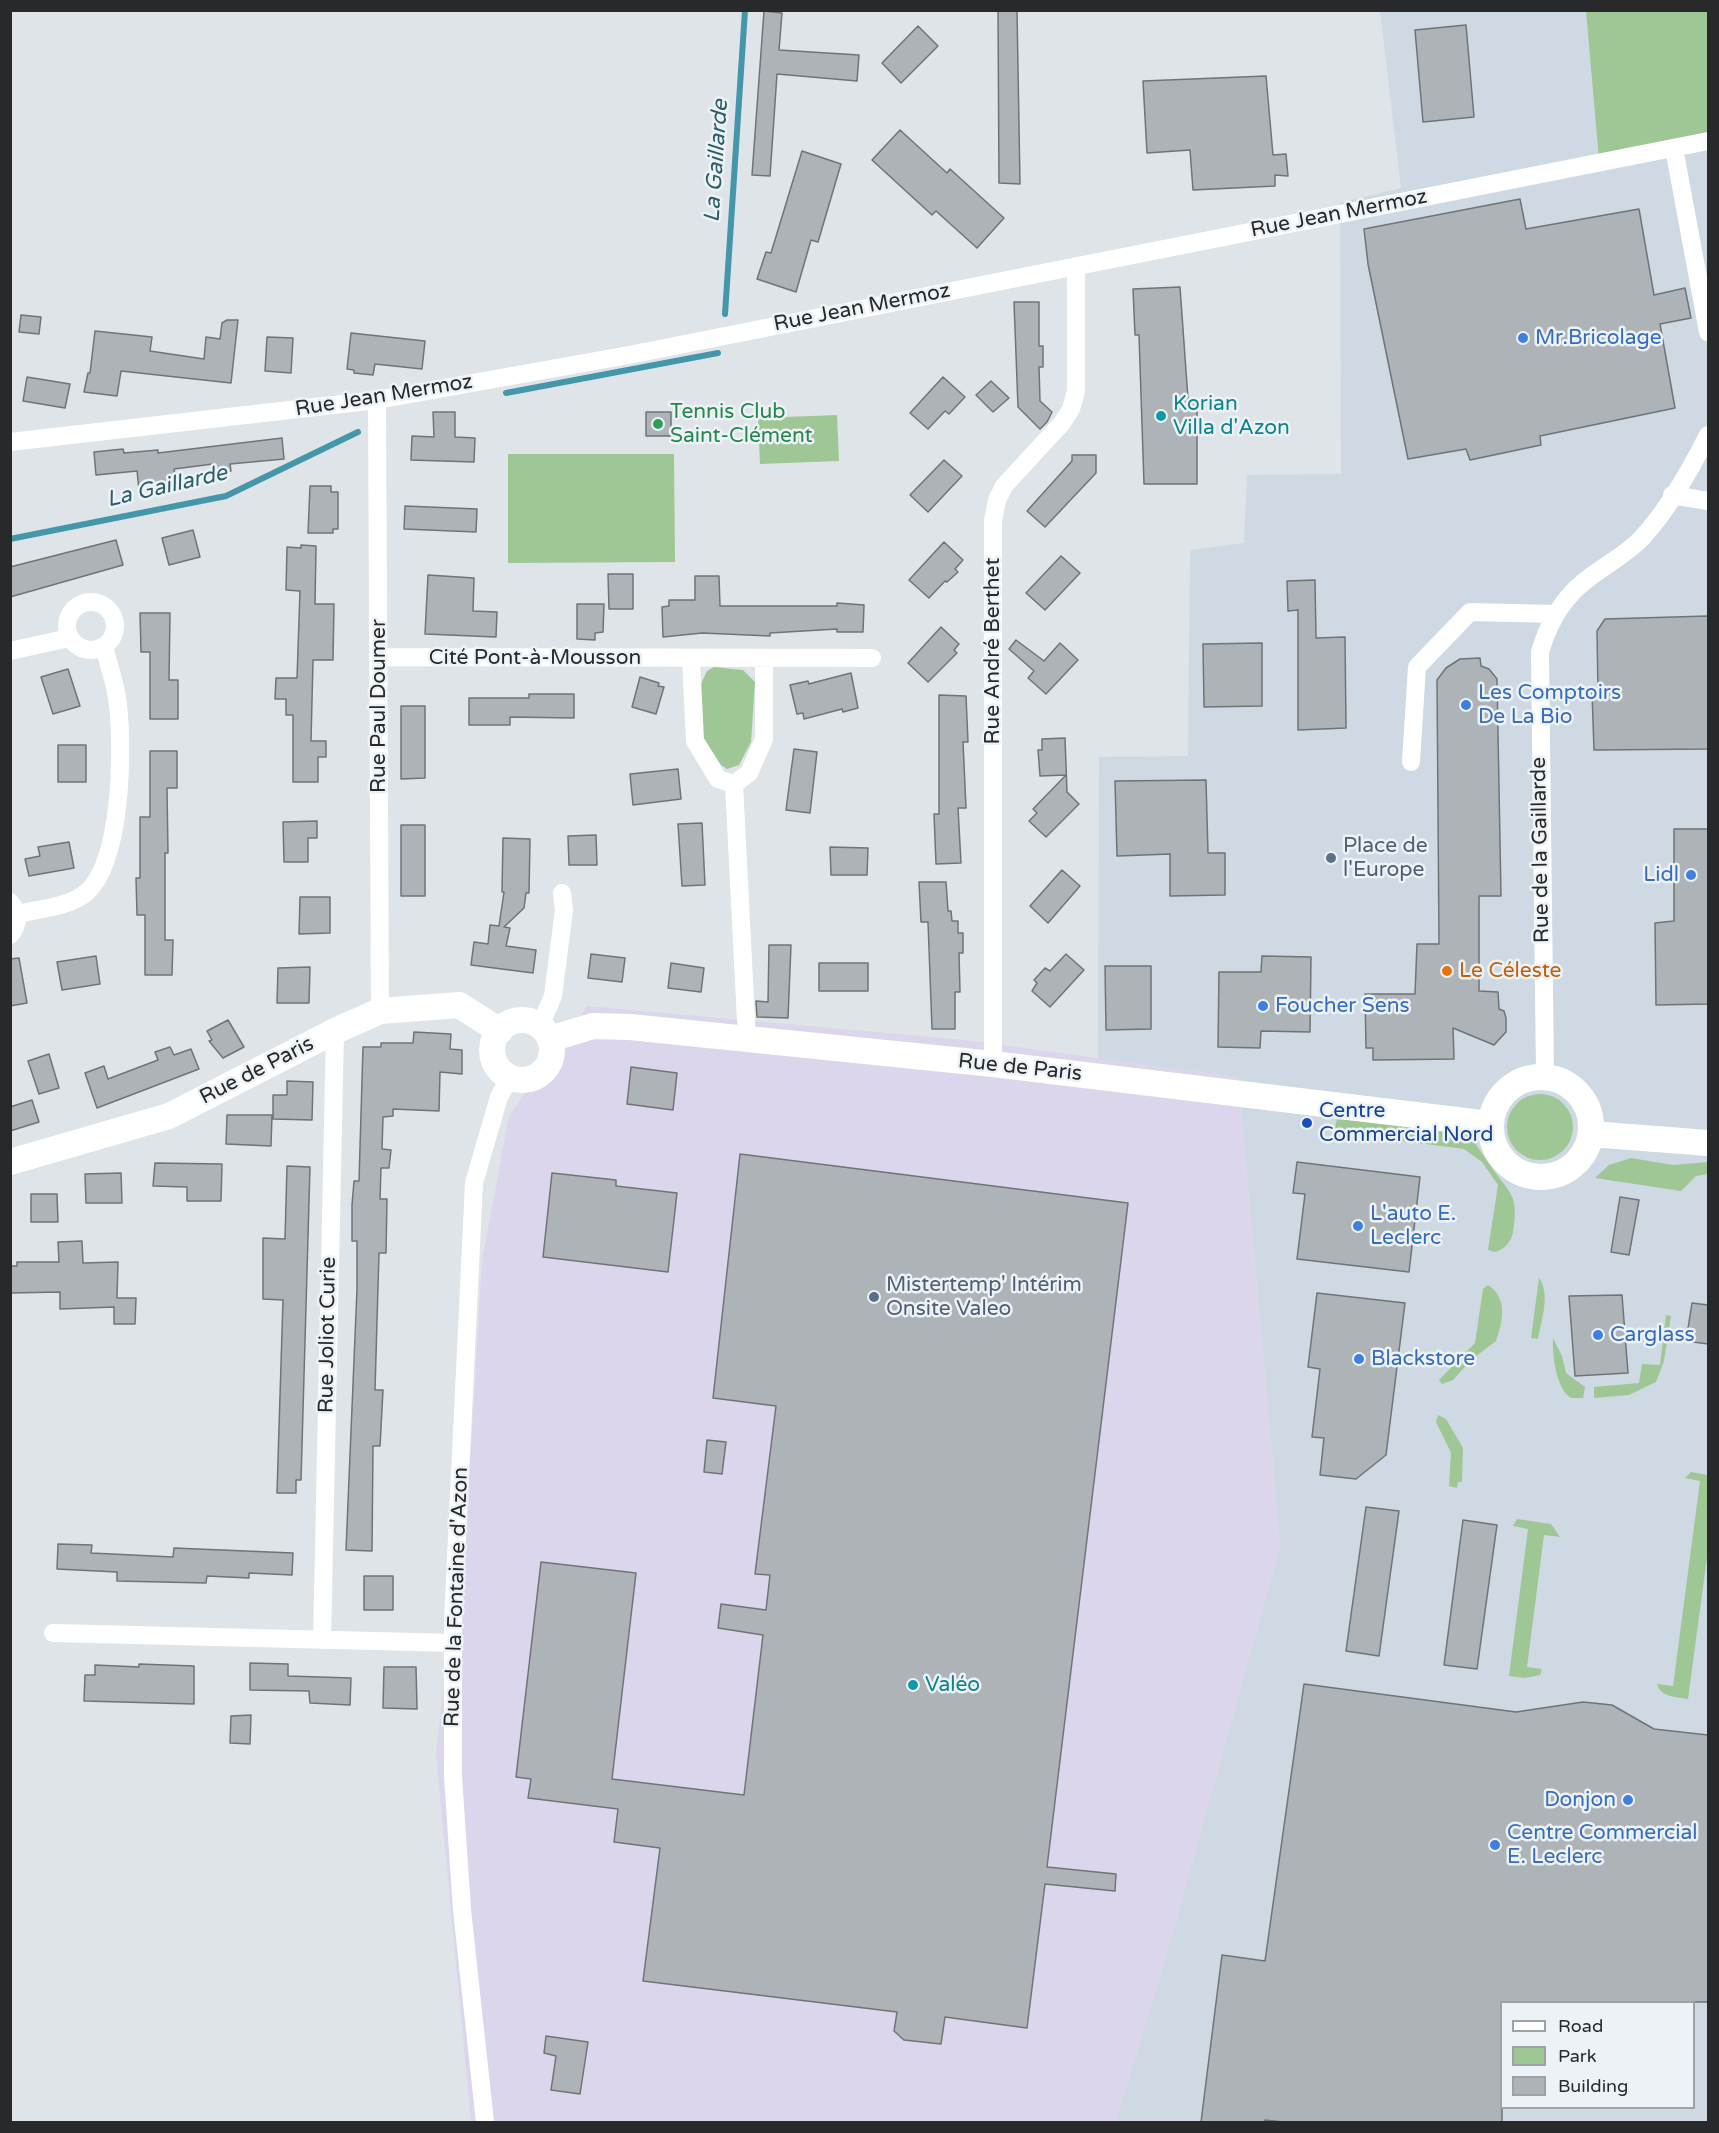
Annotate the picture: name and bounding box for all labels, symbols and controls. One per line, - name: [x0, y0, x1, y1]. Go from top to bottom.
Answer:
- water label: La Gaillarde: [700, 99, 734, 223]
- street label: Rue Jean Mermoz: [1249, 185, 1429, 243]
- street label: Rue Jean Mermoz: [772, 279, 952, 337]
- place label: Mr.Bricolage: [1535, 325, 1662, 351]
- marker: Mr.Bricolage: [1516, 331, 1530, 345]
- street label: Rue Jean Mermoz: [294, 370, 474, 422]
- place label: Korian Villa d'Azon: [1173, 391, 1290, 441]
- place label: Tennis Club Saint-Clément: [670, 399, 813, 449]
- marker: Korian Villa d'Azon: [1154, 409, 1168, 423]
- marker: Tennis Club Saint-Clément: [651, 417, 665, 431]
- water label: La Gaillarde: [104, 460, 230, 514]
- street label: Rue André Berthet: [980, 558, 1006, 744]
- street label: Rue Paul Doumer: [366, 619, 392, 793]
- street label: Cité Pont-à-Mousson: [429, 645, 641, 671]
- place label: Les Comptoirs De La Bio: [1478, 680, 1621, 730]
- marker: Les Comptoirs De La Bio: [1459, 698, 1473, 712]
- street label: Rue de la Gaillarde: [1527, 757, 1555, 943]
- place label: Place de l'Europe: [1343, 833, 1428, 883]
- marker: Place de l'Europe: [1324, 851, 1338, 865]
- place label: Lidl: [1643, 862, 1679, 888]
- marker: Lidl: [1684, 868, 1698, 882]
- place label: Le Céleste: [1459, 958, 1561, 984]
- marker: Le Céleste: [1440, 964, 1454, 978]
- place label: Foucher Sens: [1275, 993, 1410, 1019]
- marker: Foucher Sens: [1256, 999, 1270, 1013]
- street label: Rue de Paris: [196, 1032, 318, 1110]
- street label: Rue de Paris: [957, 1049, 1083, 1087]
- place label: Centre Commercial Nord: [1319, 1098, 1493, 1148]
- marker: Centre Commercial Nord: [1300, 1116, 1314, 1130]
- place label: L'auto E. Leclerc: [1370, 1201, 1456, 1251]
- marker: L'auto E. Leclerc: [1351, 1219, 1365, 1233]
- street label: Rue Joliot Curie: [314, 1257, 342, 1413]
- place label: Mistertemp' Intérim Onsite Valeo: [886, 1272, 1082, 1322]
- marker: Mistertemp' Intérim Onsite Valeo: [867, 1290, 881, 1304]
- place label: Carglass: [1610, 1322, 1695, 1348]
- marker: Carglass: [1591, 1328, 1605, 1342]
- place label: Blackstore: [1371, 1346, 1475, 1372]
- marker: Blackstore: [1352, 1352, 1366, 1366]
- street label: Rue de la Fontaine d'Azon: [440, 1467, 474, 1727]
- place label: Valéo: [925, 1672, 980, 1698]
- marker: Valéo: [906, 1678, 920, 1692]
- place label: Donjon: [1544, 1787, 1616, 1813]
- marker: Donjon: [1621, 1793, 1635, 1807]
- place label: Centre Commercial E. Leclerc: [1507, 1820, 1697, 1870]
- marker: Centre Commercial E. Leclerc: [1488, 1838, 1502, 1852]
- legend: [1500, 2001, 1695, 2109]
- text: Road: [1558, 2015, 1603, 2037]
- text: Park: [1558, 2045, 1596, 2067]
- text: Building: [1558, 2075, 1628, 2097]

